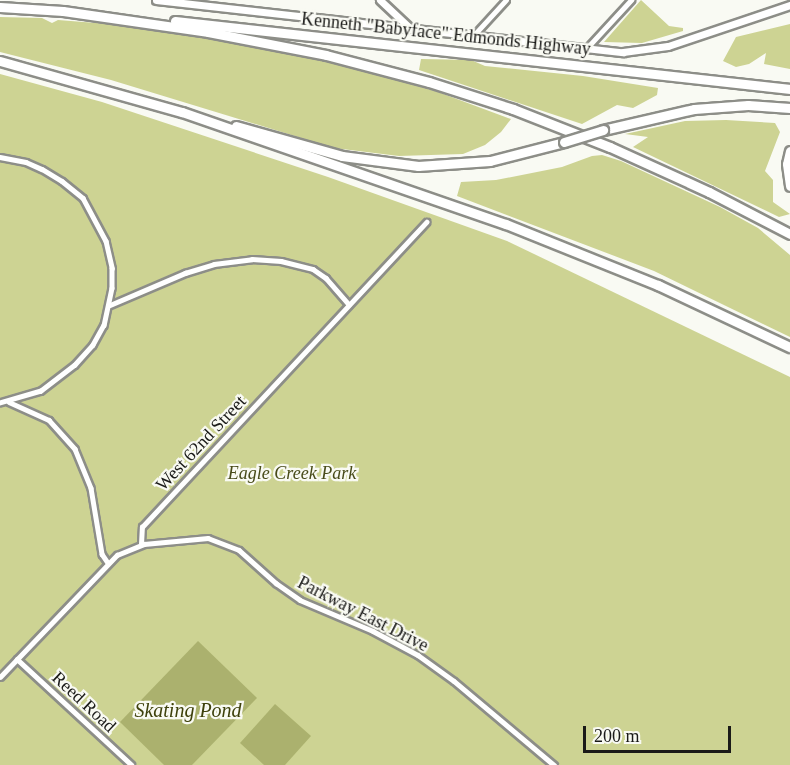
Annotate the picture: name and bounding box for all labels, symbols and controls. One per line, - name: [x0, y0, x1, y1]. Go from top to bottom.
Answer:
- street label: Kenneth "Babyface" Edmonds Highway: [300, 8, 592, 60]
- street label: West 62nd Street: [151, 391, 251, 495]
- park label: Eagle Creek Park: [228, 462, 356, 484]
- street label: Parkway East Drive: [294, 572, 432, 656]
- street label: Reed Road: [48, 667, 120, 737]
- water label: Skating Pond: [134, 698, 242, 722]
- scale bar: [586, 714, 734, 752]
- text: 200 m: [594, 726, 640, 746]

